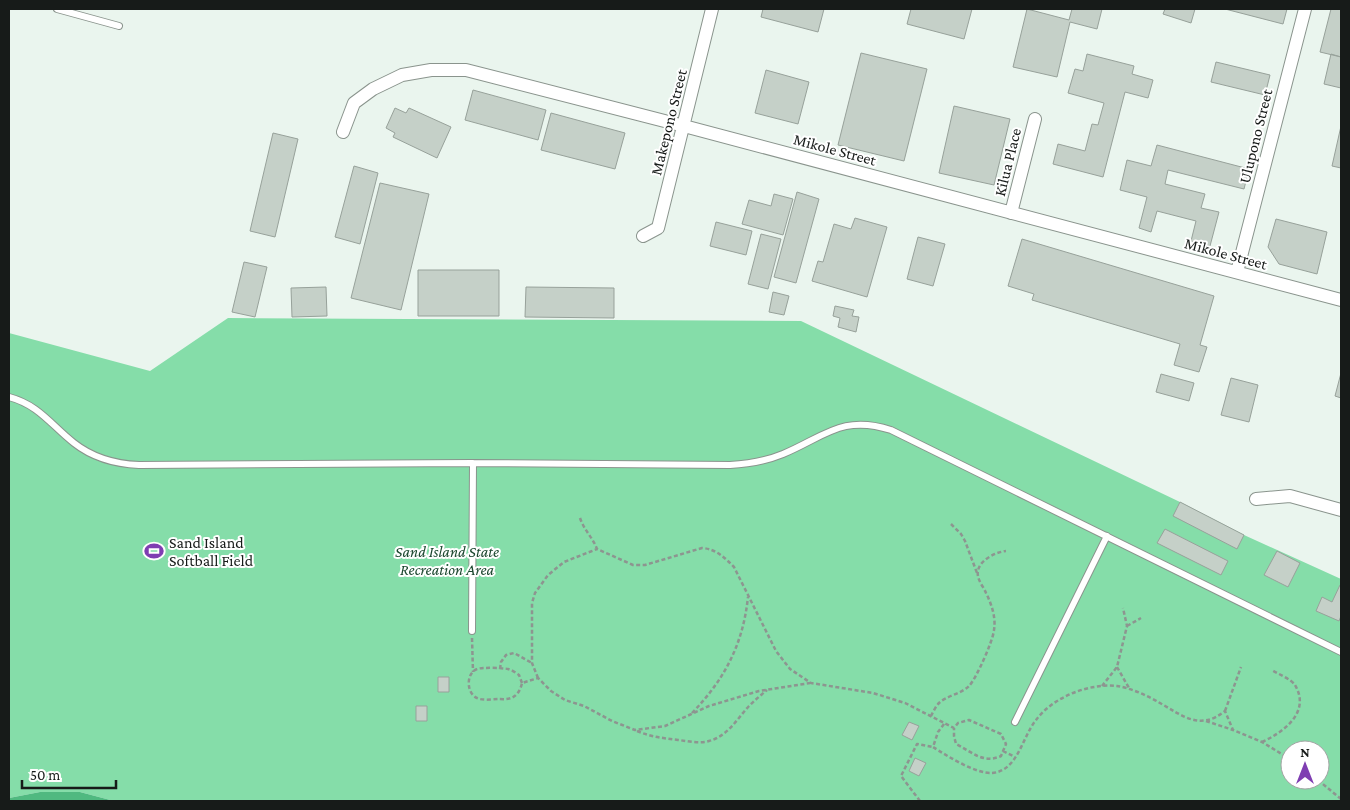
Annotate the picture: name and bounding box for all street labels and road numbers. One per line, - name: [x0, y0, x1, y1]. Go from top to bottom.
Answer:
- street label: Makepono Street: [647, 67, 691, 177]
- street label: Ulupono Street: [1236, 87, 1277, 185]
- street label: Kilua Place: [991, 126, 1024, 198]
- street label: Mikole Street: [792, 130, 879, 169]
- street label: Mikole Street: [1183, 234, 1270, 273]

